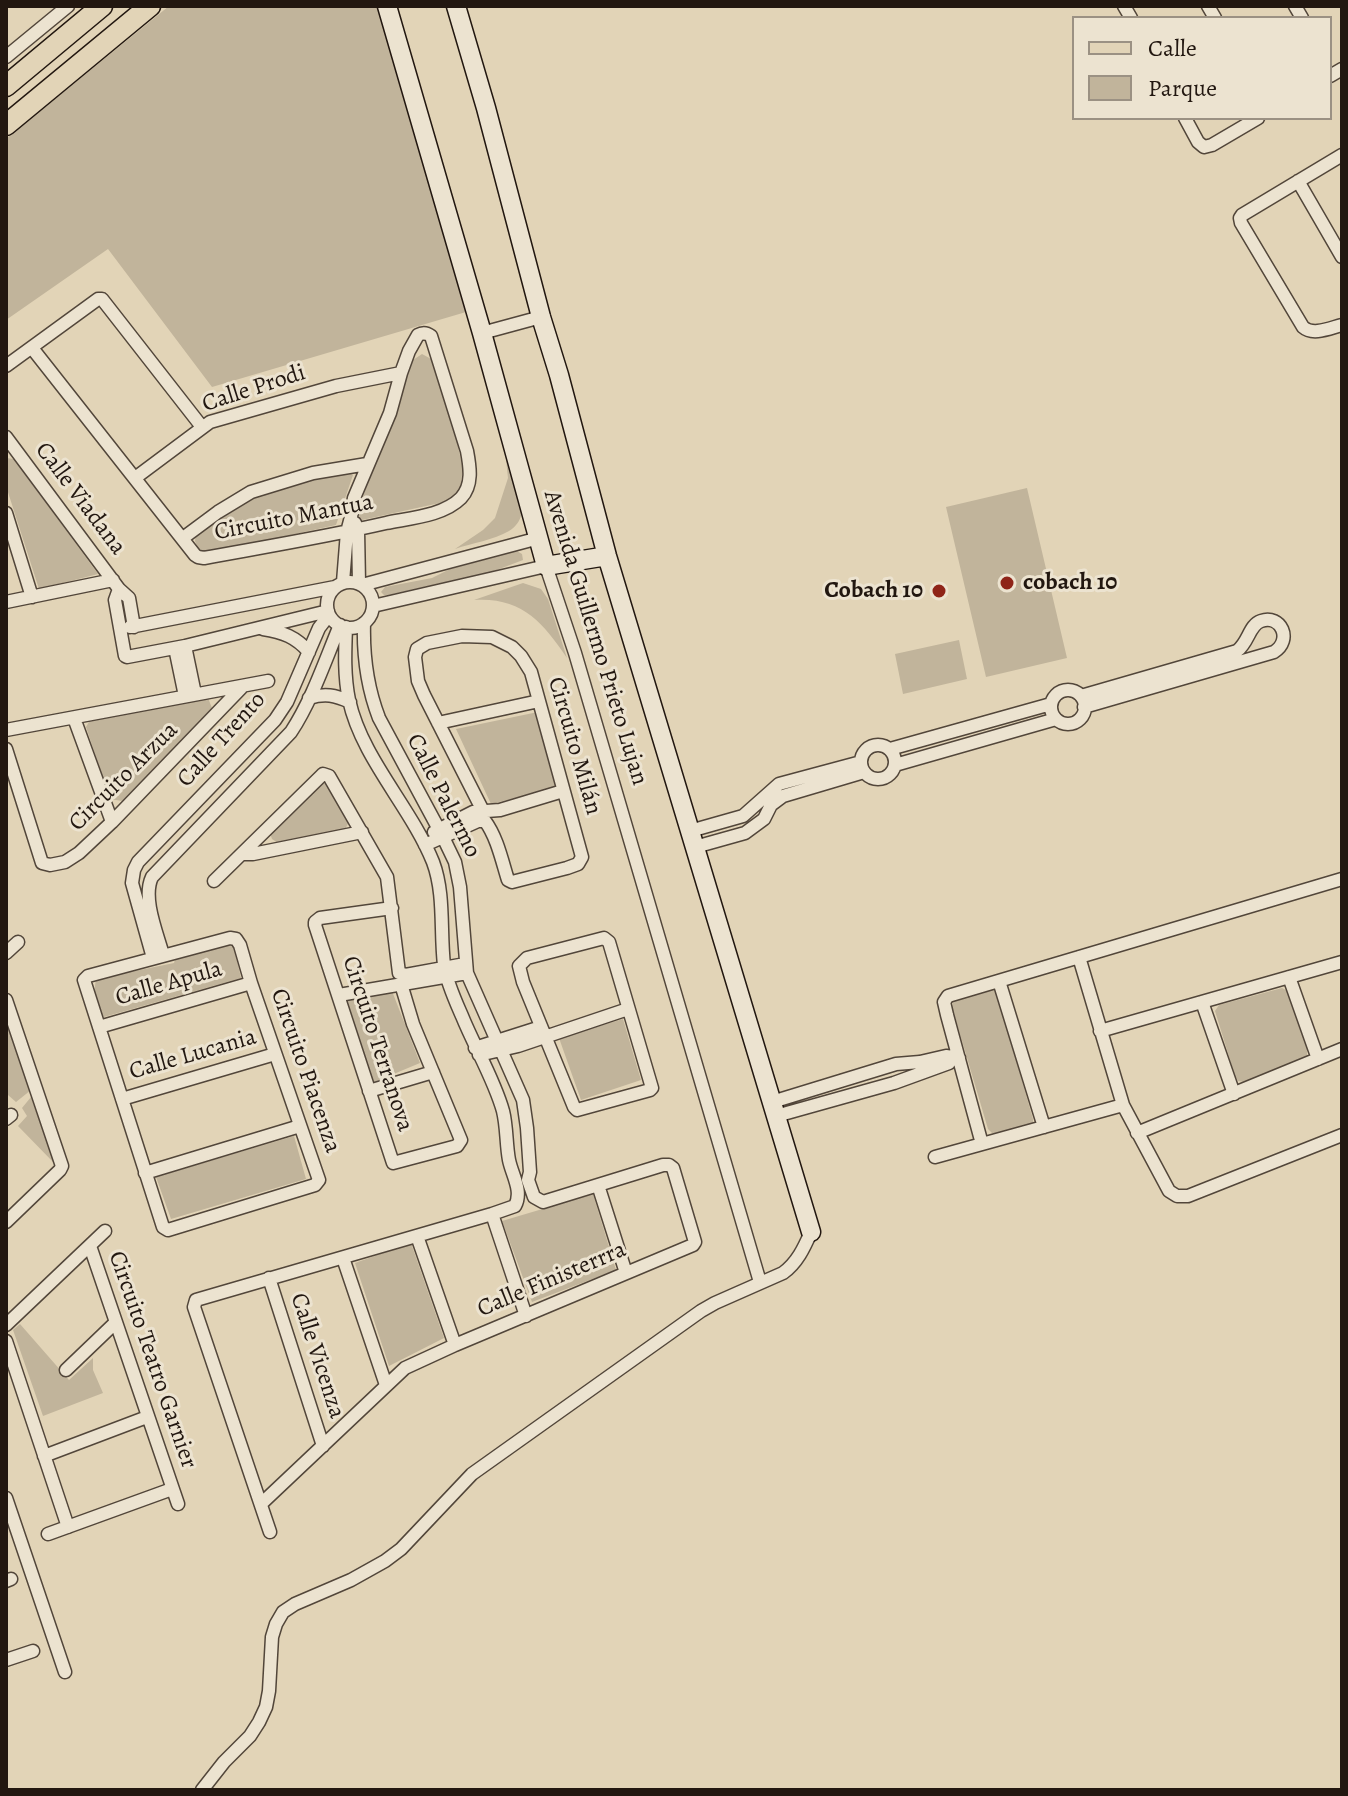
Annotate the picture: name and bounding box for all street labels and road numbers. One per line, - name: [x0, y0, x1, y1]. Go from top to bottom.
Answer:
- street label: Calle Prodi: [199, 359, 309, 419]
- street label: Calle Viadana: [28, 437, 132, 561]
- street label: Avenida Guillermo Prieto Lujan: [536, 487, 654, 789]
- street label: Circuito Mantua: [212, 488, 376, 548]
- street label: Circuito Milán: [541, 674, 607, 818]
- street label: Calle Trento: [172, 686, 272, 794]
- street label: Circuito Arzua: [63, 716, 185, 838]
- street label: Calle Palermo: [400, 729, 486, 863]
- street label: Circuito Terranova: [335, 953, 419, 1135]
- street label: Calle Apula: [112, 955, 226, 1013]
- street label: Circuito Piacenza: [263, 985, 347, 1157]
- street label: Calle Lucania: [126, 1023, 260, 1087]
- street label: Calle Finisterrra: [473, 1236, 631, 1324]
- street label: Circuito Teatro Garnier: [101, 1248, 203, 1472]
- street label: Calle Vicenza: [283, 1290, 351, 1422]

